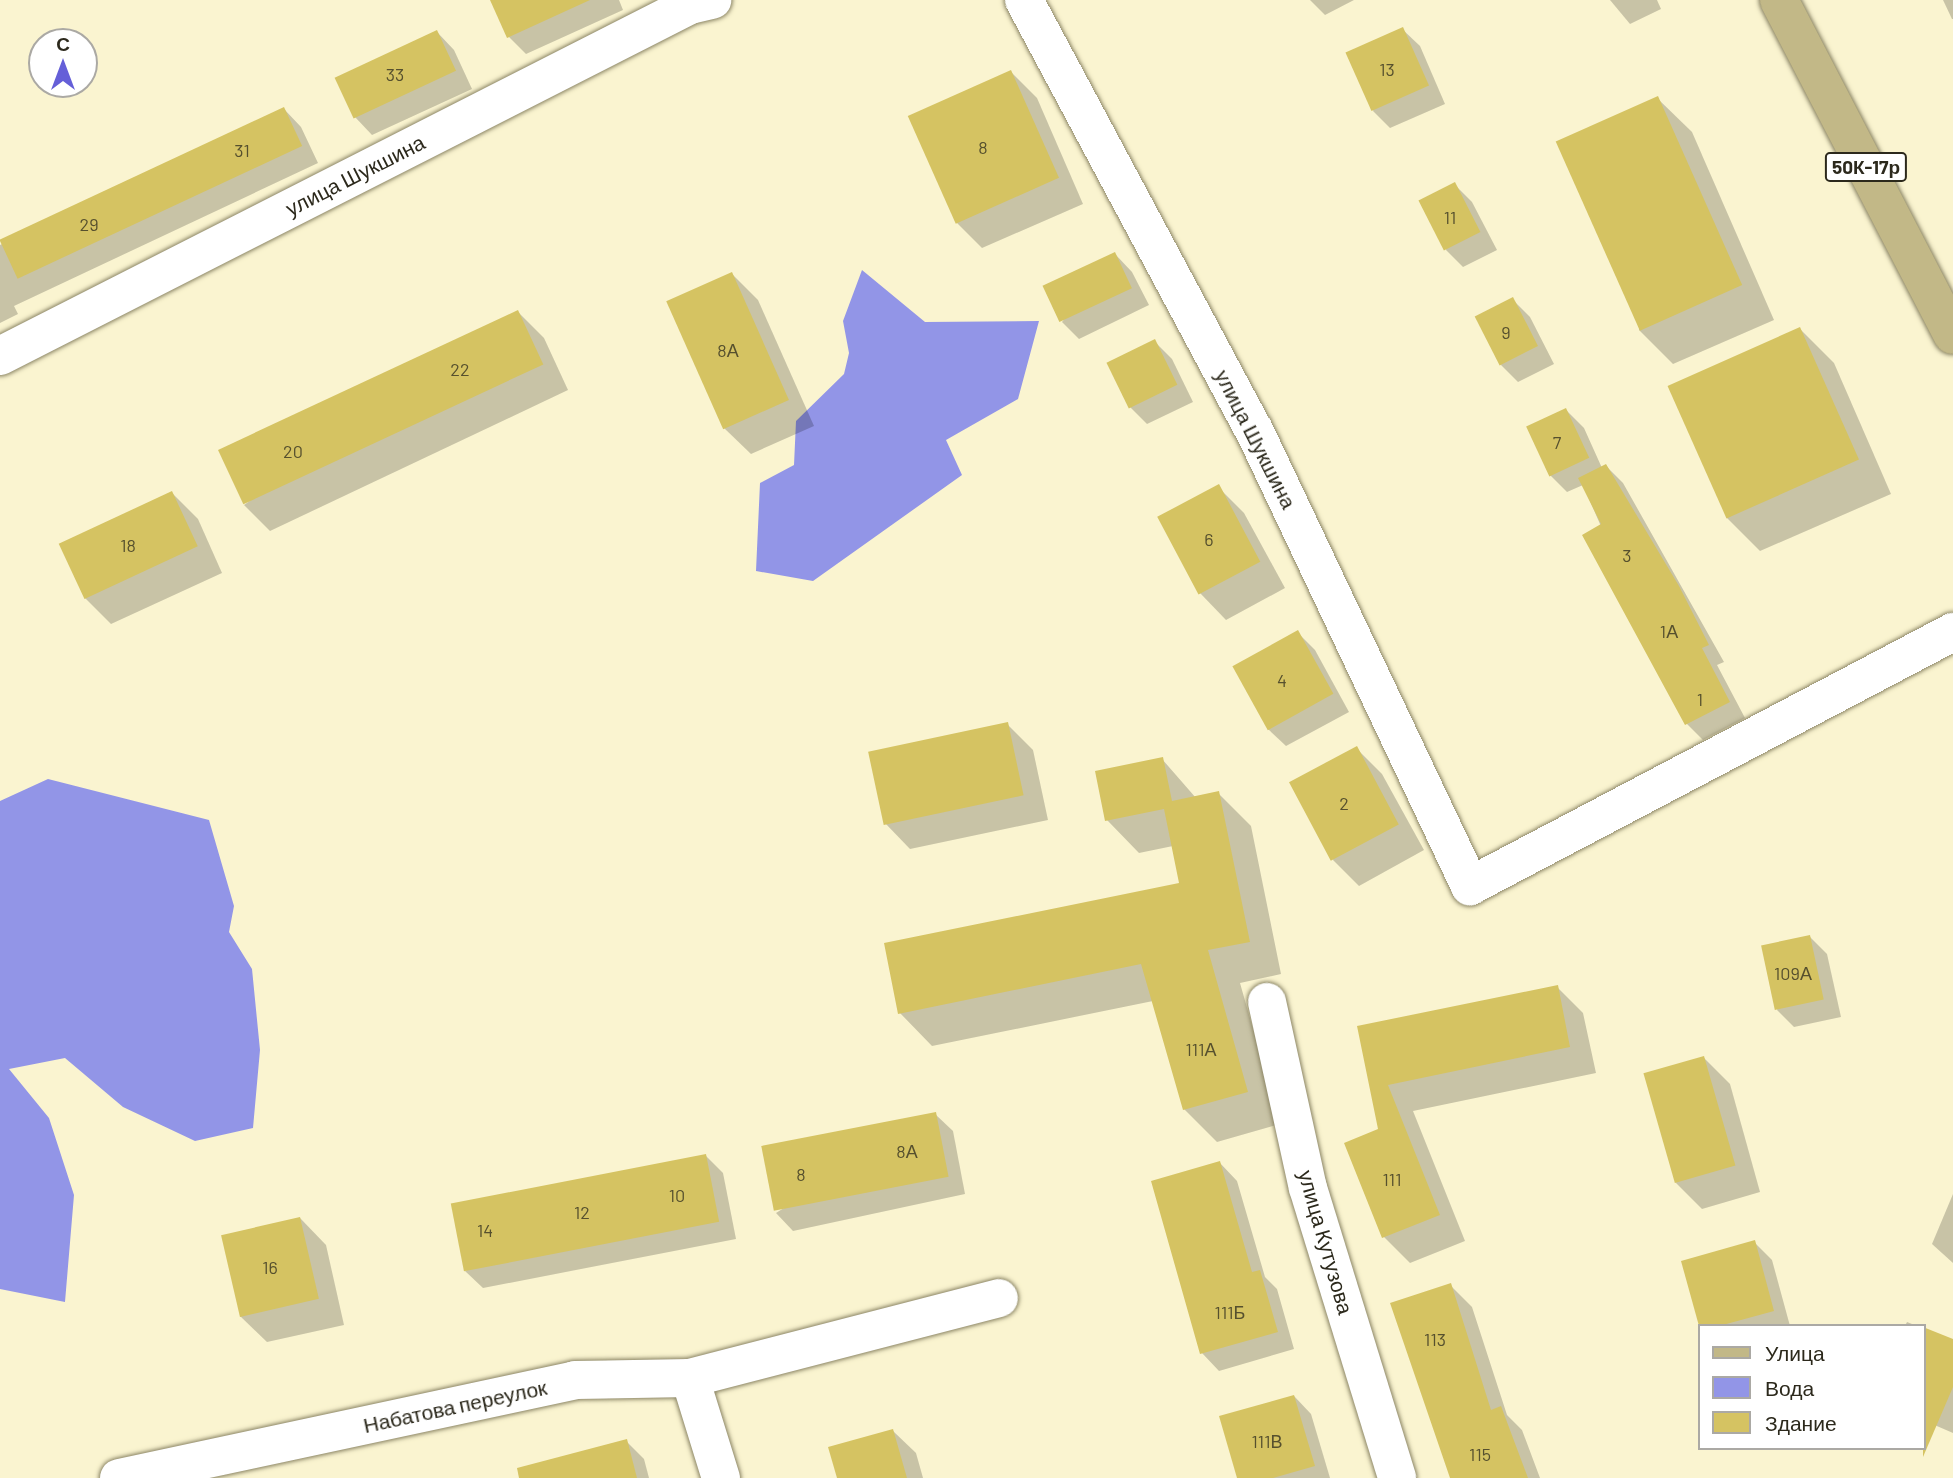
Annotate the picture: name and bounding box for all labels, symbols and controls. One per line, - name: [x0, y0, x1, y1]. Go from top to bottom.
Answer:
- north arrow: [28, 28, 98, 98]
- text: С: [56, 32, 70, 55]
- house number: 13: [1379, 58, 1395, 80]
- house number: 33: [386, 63, 404, 85]
- street label: улица Шукшина: [281, 129, 429, 221]
- house number: 8: [978, 136, 988, 158]
- house number: 31: [234, 139, 250, 161]
- road number: 50К-17р: [1824, 152, 1908, 182]
- house number: 11: [1444, 206, 1456, 228]
- house number: 29: [79, 213, 99, 235]
- house number: 9: [1501, 321, 1511, 343]
- house number: 8А: [717, 339, 739, 361]
- house number: 22: [450, 358, 470, 380]
- street label: улица Шукшина: [1210, 365, 1302, 513]
- house number: 7: [1553, 431, 1561, 453]
- house number: 20: [283, 440, 303, 462]
- house number: 6: [1204, 528, 1214, 550]
- house number: 18: [120, 534, 136, 556]
- house number: 3: [1622, 544, 1632, 566]
- house number: 1А: [1660, 620, 1678, 642]
- house number: 4: [1277, 669, 1287, 691]
- house number: 1: [1697, 688, 1703, 710]
- house number: 2: [1339, 792, 1349, 814]
- house number: 109А: [1774, 962, 1812, 984]
- house number: 111А: [1185, 1038, 1217, 1060]
- house number: 8А: [896, 1140, 918, 1162]
- house number: 8: [796, 1163, 806, 1185]
- street label: улица Кутузова: [1293, 1167, 1359, 1317]
- house number: 111: [1382, 1168, 1402, 1190]
- house number: 10: [669, 1184, 685, 1206]
- house number: 12: [574, 1201, 590, 1223]
- house number: 14: [477, 1219, 493, 1241]
- house number: 16: [262, 1256, 278, 1278]
- house number: 111Б: [1215, 1301, 1245, 1323]
- legend: [1698, 1324, 1925, 1450]
- house number: 113: [1424, 1328, 1446, 1350]
- text: Улица: [1765, 1340, 1825, 1365]
- street label: Набатова переулок: [361, 1374, 549, 1438]
- text: Вода: [1765, 1375, 1814, 1400]
- text: Здание: [1765, 1410, 1837, 1435]
- house number: 111В: [1251, 1430, 1283, 1452]
- house number: 115: [1469, 1443, 1491, 1465]

